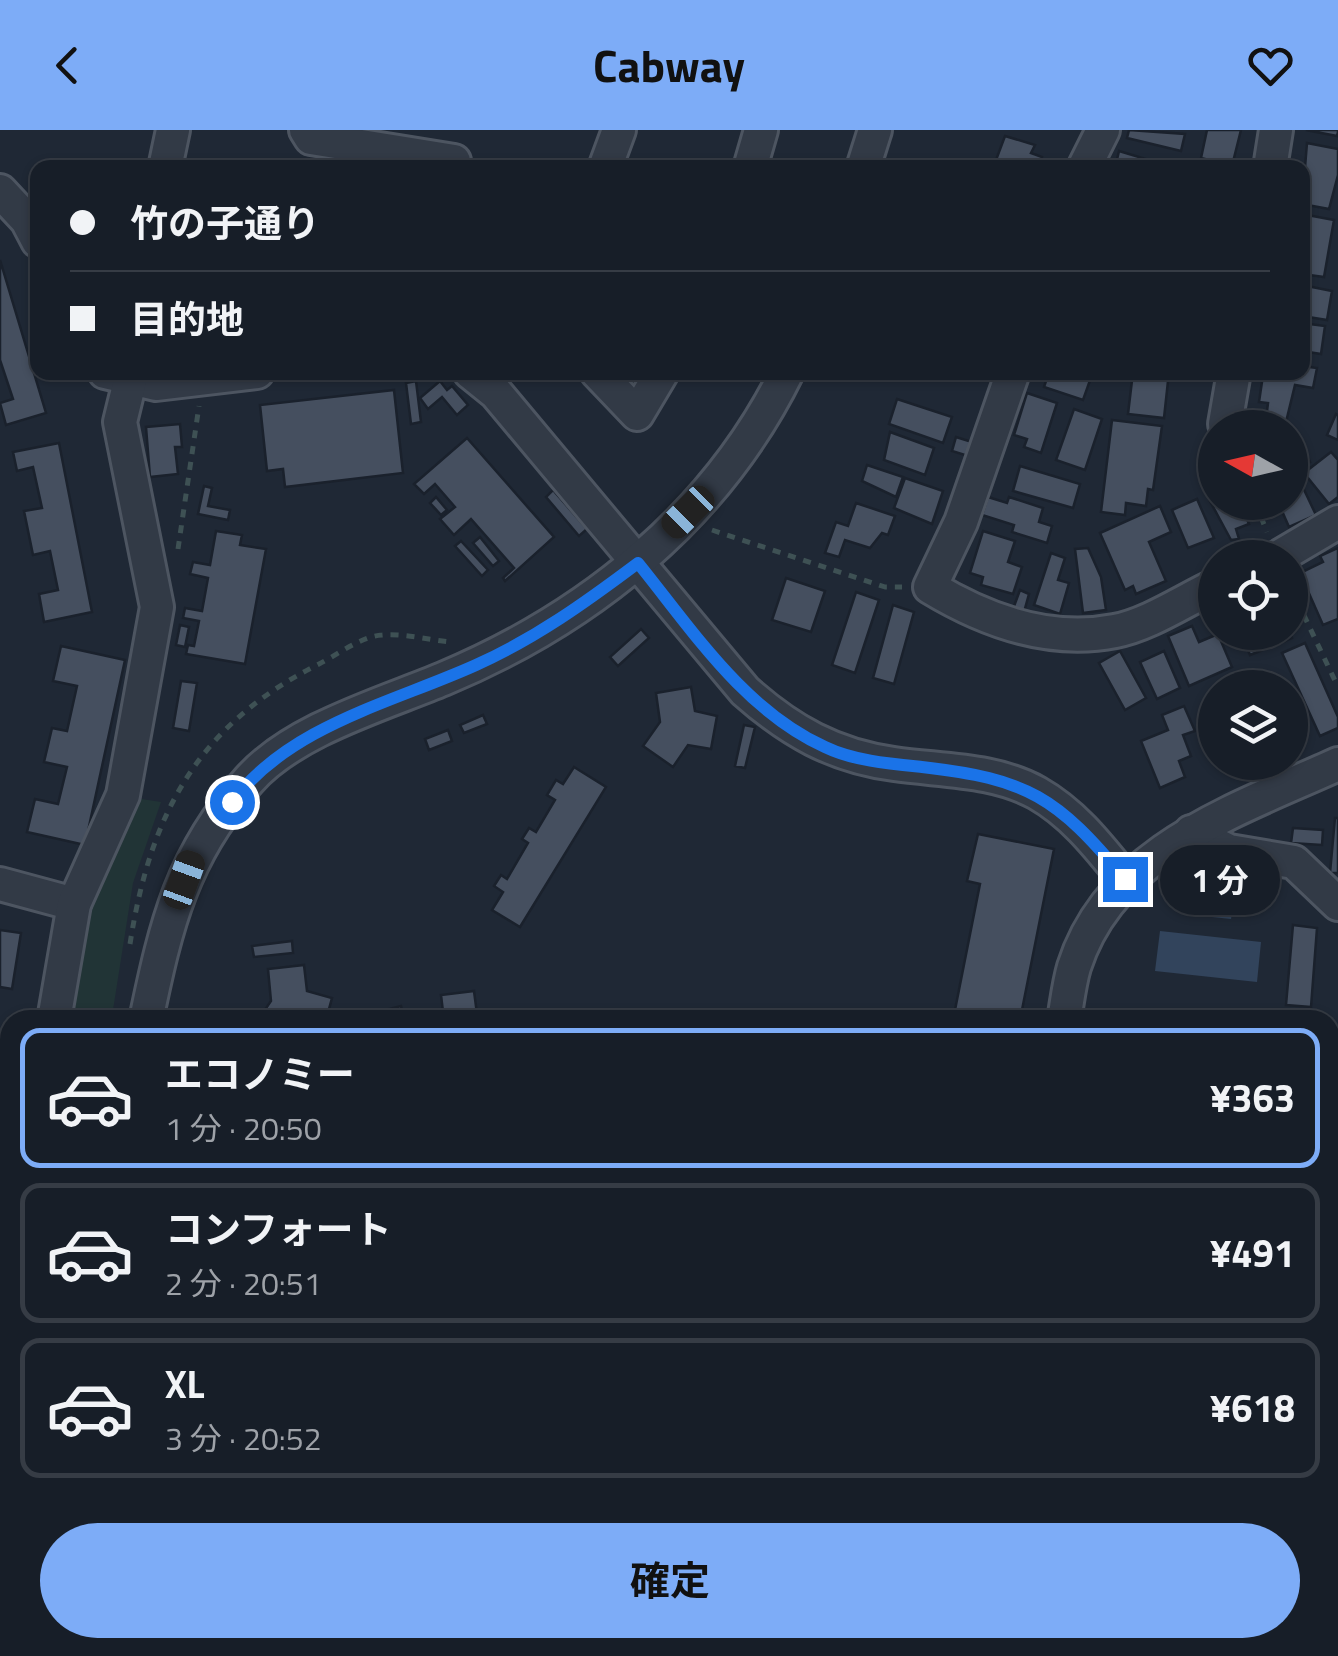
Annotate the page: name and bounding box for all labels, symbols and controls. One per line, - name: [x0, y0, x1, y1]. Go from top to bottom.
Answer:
- text: Cabway: [593, 31, 745, 99]
- icon: back: [40, 38, 95, 93]
- icon: heart: [1243, 38, 1298, 93]
- text: 竹の子通り: [130, 194, 320, 252]
- text: 目的地: [130, 290, 244, 348]
- north arrow: [1198, 410, 1308, 520]
- map controls: [1198, 410, 1308, 780]
- car: [656, 480, 720, 544]
- button: locate: [1198, 540, 1308, 650]
- button: layers: [1198, 670, 1308, 780]
- route start: [210, 780, 255, 825]
- callout: 1 分: [1160, 844, 1280, 914]
- car: [160, 847, 208, 913]
- text: 1 分: [1192, 856, 1248, 904]
- route end: [1103, 857, 1148, 902]
- text: エコノミー: [165, 1045, 355, 1103]
- icon: car: [45, 1053, 135, 1143]
- text: ¥363: [1210, 1069, 1295, 1127]
- text: 1 分 · 20:50: [165, 1104, 322, 1152]
- text: コンフォート: [165, 1200, 392, 1258]
- icon: car: [45, 1208, 135, 1298]
- text: ¥491: [1210, 1224, 1295, 1282]
- text: 2 分 · 20:51: [165, 1259, 322, 1307]
- text: XL: [165, 1355, 205, 1413]
- icon: car: [45, 1363, 135, 1453]
- text: ¥618: [1210, 1379, 1295, 1437]
- text: 3 分 · 20:52: [165, 1414, 322, 1462]
- button: 確定: [40, 1523, 1300, 1638]

